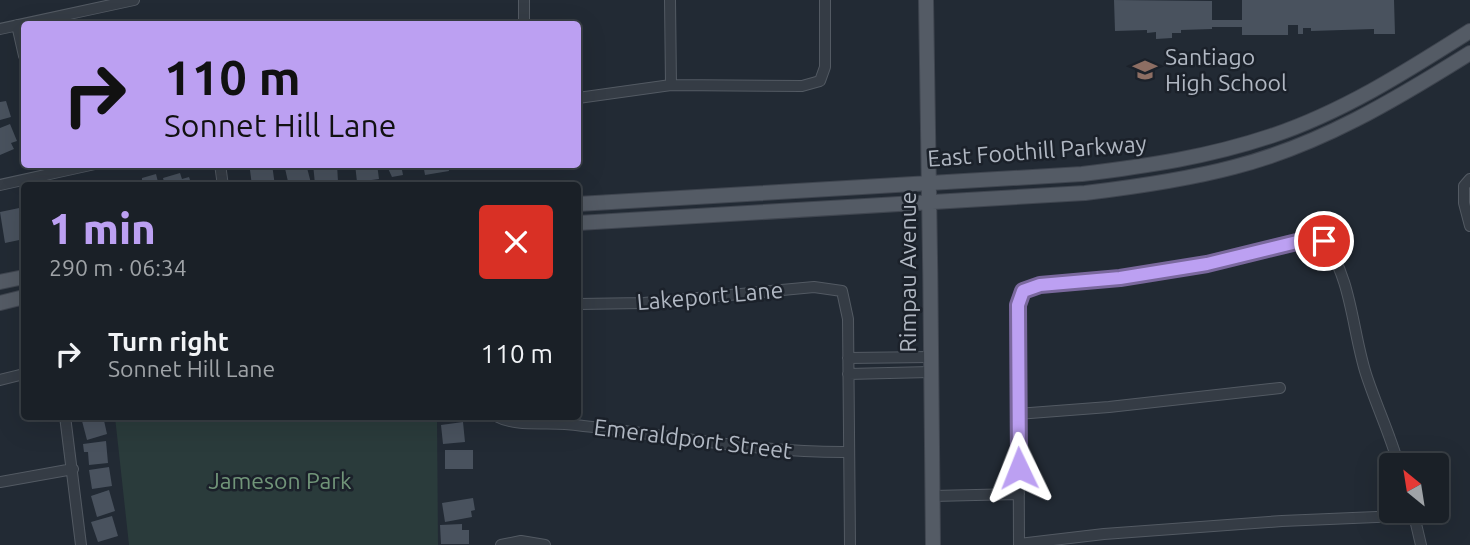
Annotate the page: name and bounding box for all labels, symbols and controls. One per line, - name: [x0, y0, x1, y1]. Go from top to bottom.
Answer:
- place label: Santiago High School: [1165, 44, 1287, 95]
- icon: right: [49, 49, 140, 140]
- text: 110 m: [164, 49, 301, 104]
- school or university icon: Santiago High School: [1131, 56, 1159, 84]
- text: Sonnet Hill Lane: [164, 107, 396, 143]
- street label: East Foothill Parkway: [927, 130, 1147, 171]
- street label: Rimpau Avenue: [895, 192, 920, 352]
- text: 1 min: [49, 205, 156, 252]
- button: close: [479, 205, 553, 279]
- pin: [1294, 211, 1354, 271]
- icon: arrive: [1305, 222, 1343, 260]
- text: 290 m · 06:34: [49, 255, 187, 280]
- street label: Lakeport Lane: [636, 277, 784, 314]
- text: Turn right: [108, 327, 229, 356]
- icon: right: [49, 335, 87, 373]
- text: 110 m: [481, 339, 553, 368]
- text: Sonnet Hill Lane: [108, 356, 275, 381]
- street label: Emeraldport Street: [592, 414, 794, 463]
- position arrow: [982, 431, 1056, 505]
- north arrow: [1379, 453, 1449, 523]
- map controls: [1379, 453, 1449, 523]
- park label: Jameson Park: [208, 468, 352, 493]

